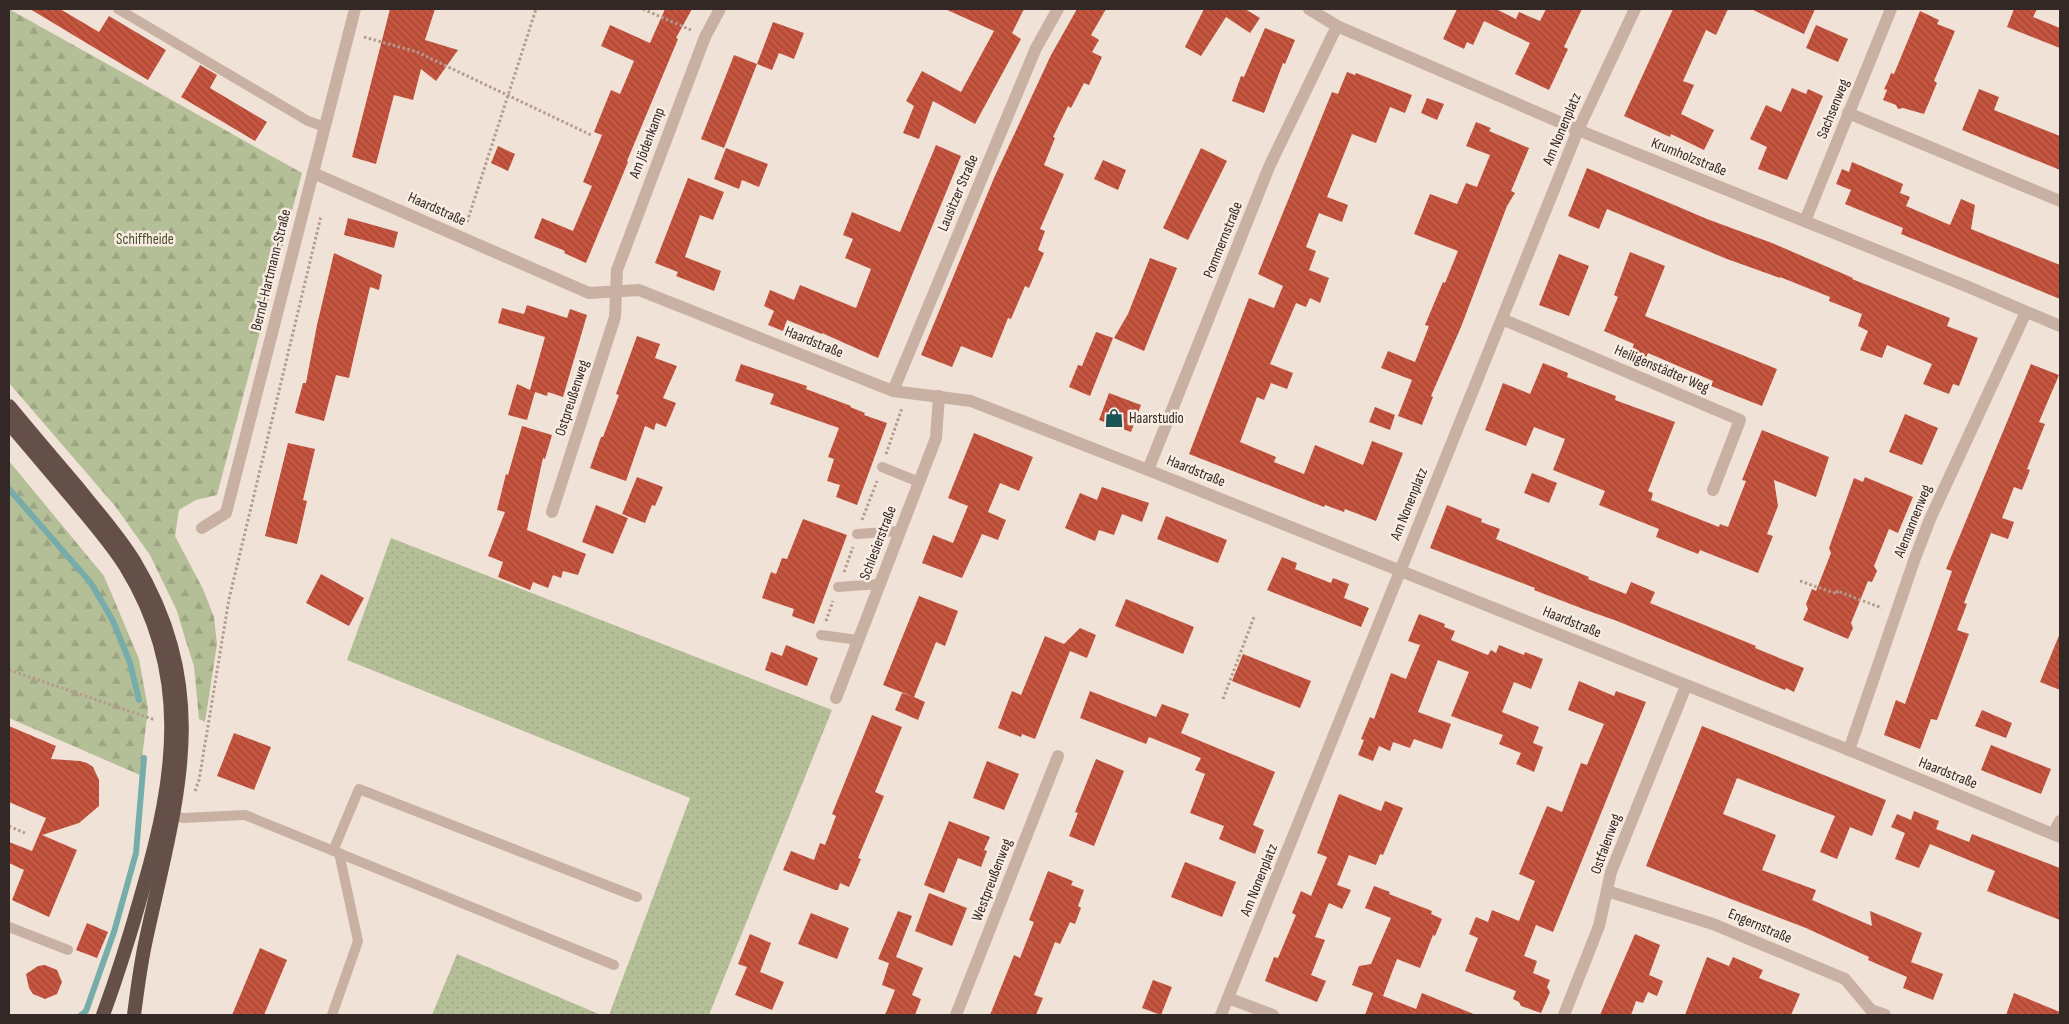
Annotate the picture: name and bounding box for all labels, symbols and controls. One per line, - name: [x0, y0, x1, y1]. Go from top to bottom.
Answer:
- street label: Sachsenweg: [1812, 76, 1854, 142]
- street label: Am Nonenplatz: [1538, 90, 1586, 169]
- street label: Am Jödenkamp: [624, 105, 669, 182]
- street label: Krumholzstraße: [1648, 133, 1730, 181]
- street label: Lausitzer Straße: [933, 152, 983, 234]
- street label: Haardstraße: [405, 188, 469, 230]
- street label: Pommernstraße: [1199, 199, 1247, 281]
- street label: Bernd-Hartmann-Straße: [247, 207, 295, 333]
- park label: Schiffheide: [116, 230, 174, 249]
- street label: Haardstraße: [782, 322, 846, 362]
- street label: Heiligenstädter Weg: [1612, 340, 1712, 398]
- street label: Ostpreußenweg: [551, 357, 593, 439]
- shop icon: Haarstudio: [1103, 407, 1125, 429]
- place label: Haarstudio: [1129, 409, 1184, 428]
- street label: Haardstraße: [1164, 451, 1228, 491]
- street label: Am Nonenplatz: [1386, 464, 1432, 544]
- street label: Alemannenweg: [1889, 482, 1936, 561]
- street label: Schlesierstraße: [855, 503, 901, 583]
- street label: Haardstraße: [1540, 602, 1604, 642]
- street label: Haardstraße: [1916, 753, 1980, 793]
- street label: Ostfalenweg: [1586, 811, 1626, 877]
- street label: Westpreußenweg: [968, 836, 1016, 924]
- street label: Am Nonenplatz: [1236, 840, 1282, 920]
- street label: Engernstraße: [1725, 904, 1795, 948]

